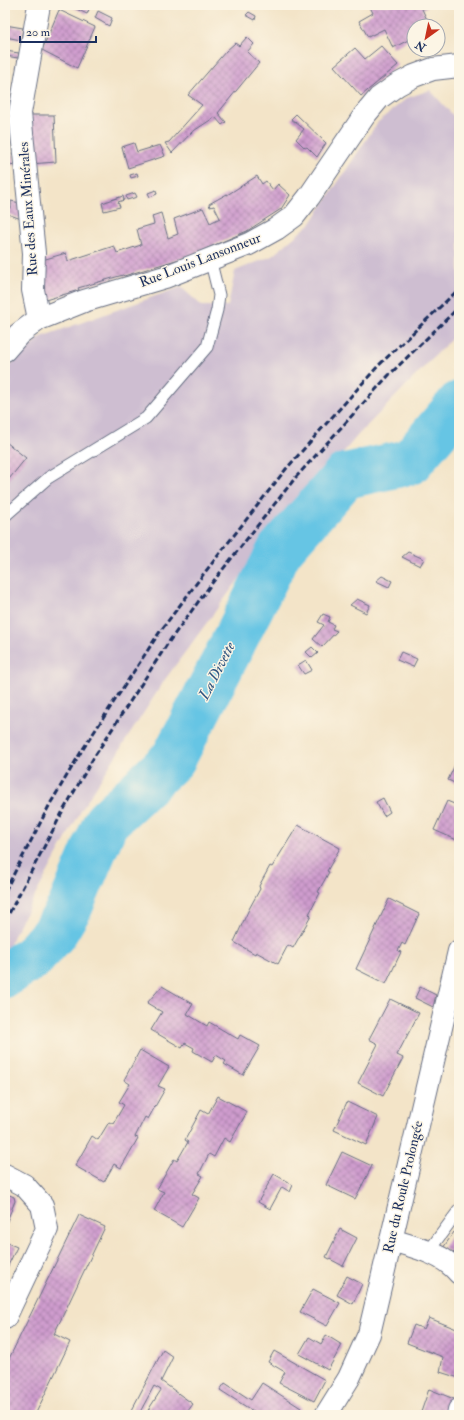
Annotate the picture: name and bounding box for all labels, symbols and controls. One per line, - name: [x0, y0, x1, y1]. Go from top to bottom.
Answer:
- scale bar: [20, 18, 96, 44]
- north arrow: [406, 18, 446, 58]
- text: 20 m: [26, 25, 51, 40]
- text: N: [412, 37, 429, 55]
- street label: Rue des Eaux Minérales: [15, 141, 41, 277]
- street label: Rue Louis Lansonneur: [137, 229, 264, 291]
- water label: La Divette: [194, 638, 240, 704]
- street label: Rue du Roule Prolongée: [380, 1119, 427, 1255]

